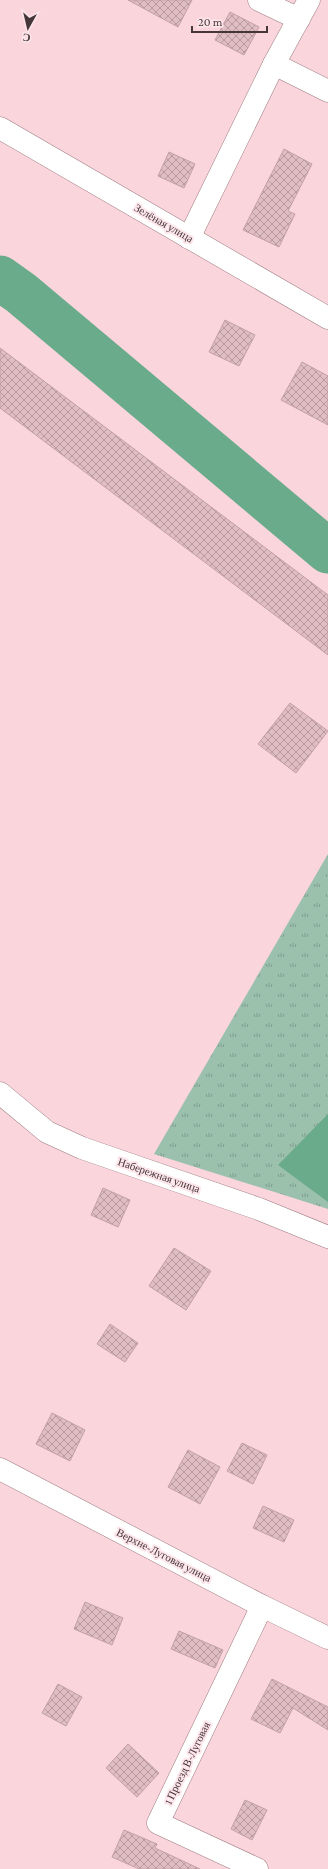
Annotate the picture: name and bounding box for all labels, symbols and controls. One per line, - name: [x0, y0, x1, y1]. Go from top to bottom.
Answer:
- north arrow: [8, 8, 48, 48]
- scale bar: [192, 8, 267, 34]
- text: 20 m: [198, 15, 223, 29]
- text: С: [22, 31, 31, 44]
- street label: Зелёная улица: [132, 201, 196, 245]
- street label: Набережная улица: [116, 1155, 202, 1195]
- street label: Верхне-Луговая улица: [115, 1526, 213, 1584]
- street label: 1 Проезд В-Луговая: [162, 1720, 212, 1806]

